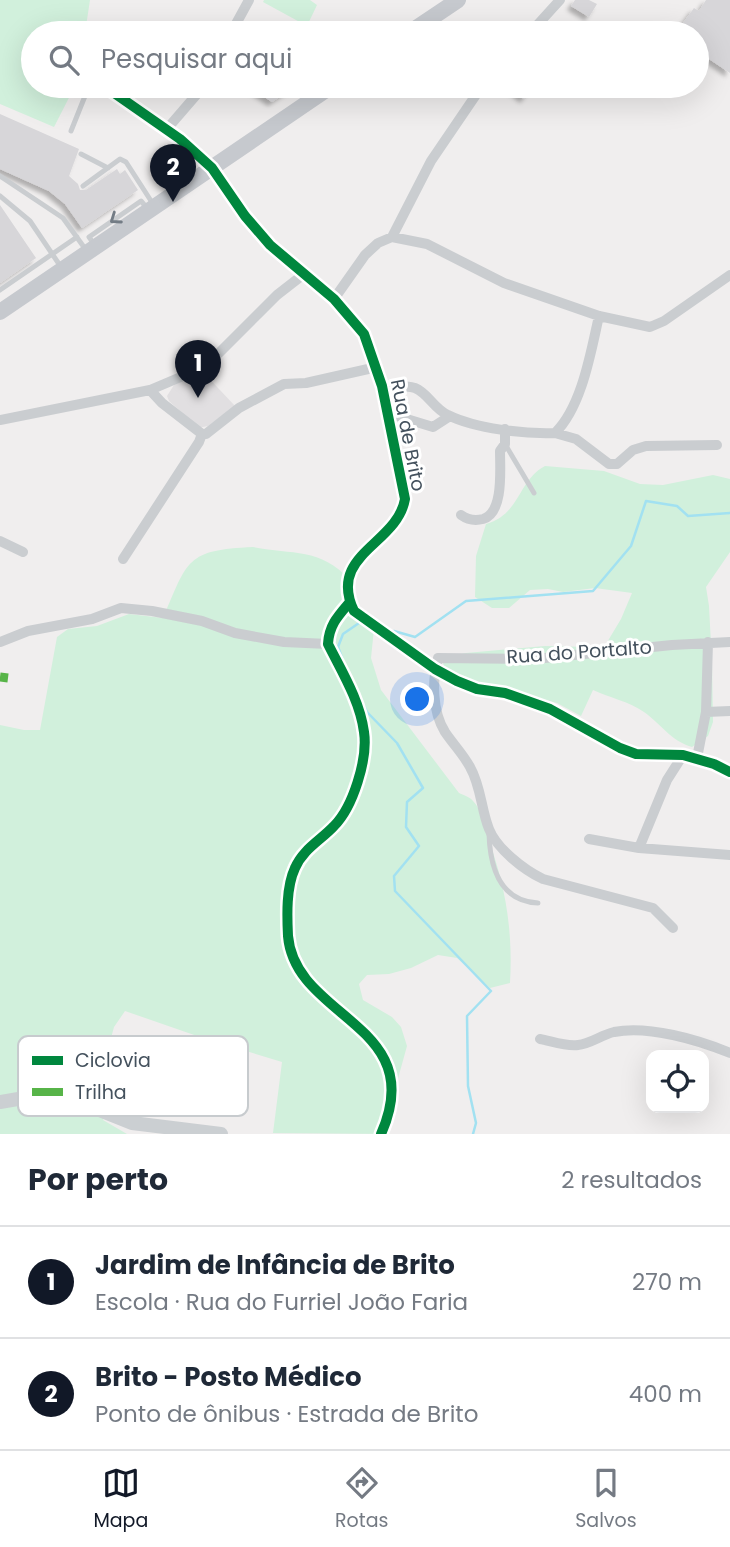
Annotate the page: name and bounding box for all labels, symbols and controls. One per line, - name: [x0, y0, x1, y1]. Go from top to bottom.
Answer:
- search box: [21, 21, 709, 98]
- icon: search: [45, 41, 83, 79]
- text: Pesquisar aqui: [101, 41, 292, 77]
- pin: 2: [150, 144, 196, 202]
- one-way arrow: [110, 211, 123, 223]
- pin: 1: [175, 340, 221, 398]
- street label: Rua de Brito: [384, 377, 432, 493]
- street label: Rua do Portalto: [506, 633, 652, 671]
- your location: [400, 682, 434, 716]
- legend: [18, 1036, 248, 1116]
- text: Ciclovia: [75, 1047, 151, 1074]
- map controls: [646, 1050, 709, 1113]
- button: locate: [646, 1050, 709, 1113]
- text: Trilha: [75, 1079, 127, 1106]
- text: Por perto: [28, 1158, 168, 1201]
- text: 2 resultados: [561, 1164, 702, 1196]
- text: Jardim de Infância de Brito: [95, 1247, 455, 1283]
- text: 1: [47, 1266, 55, 1298]
- text: 270 m: [632, 1266, 702, 1298]
- text: Escola · Rua do Furriel João Faria: [95, 1286, 468, 1318]
- text: Brito - Posto Médico: [95, 1359, 362, 1395]
- text: 2: [44, 1378, 58, 1410]
- text: 400 m: [629, 1378, 702, 1410]
- text: Ponto de ônibus · Estrada de Brito: [95, 1398, 478, 1430]
- tab: Mapa: [93, 1464, 148, 1535]
- tab: Rotas: [335, 1464, 388, 1535]
- tab: Salvos: [575, 1464, 637, 1535]

